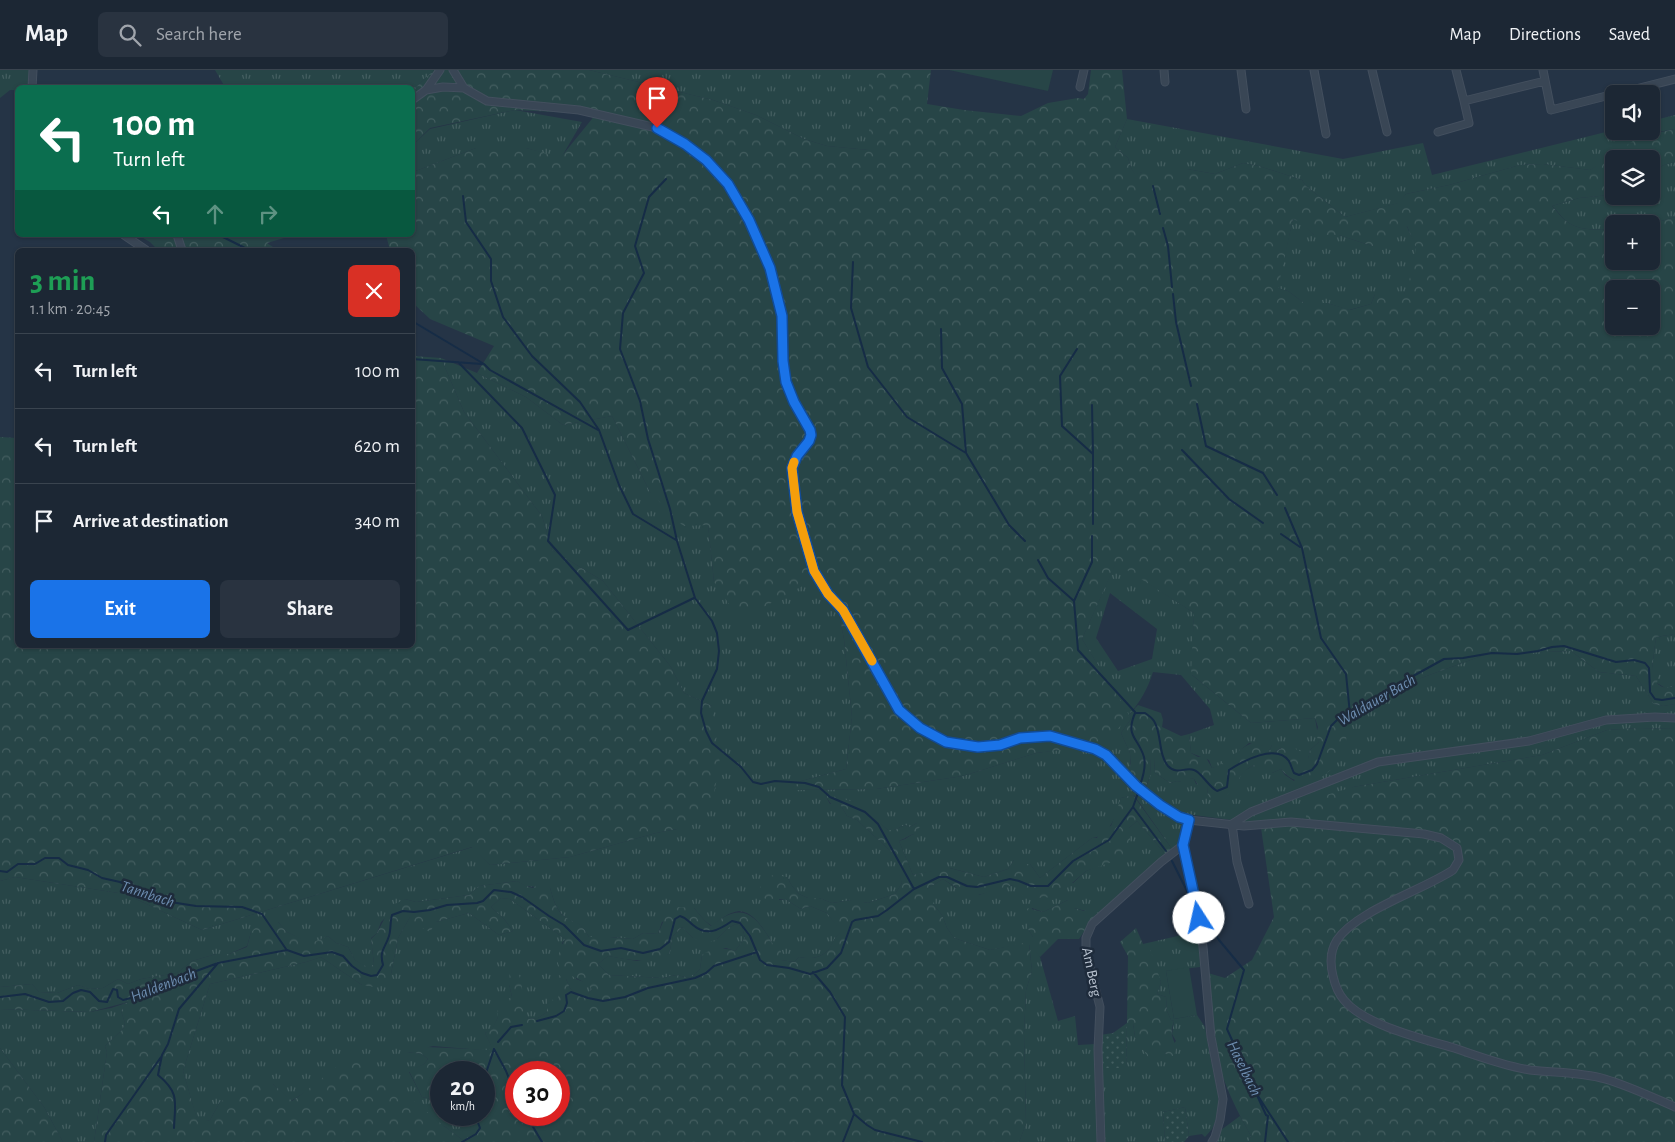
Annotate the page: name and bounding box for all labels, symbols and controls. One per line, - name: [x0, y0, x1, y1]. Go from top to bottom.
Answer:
- search box: [98, 12, 448, 57]
- icon: search: [116, 21, 144, 49]
- text: Map: [25, 22, 68, 46]
- text: Search here: [156, 25, 242, 44]
- text: Map: [1450, 26, 1481, 44]
- text: Directions: [1509, 26, 1581, 44]
- text: Saved: [1609, 26, 1650, 44]
- pin: [636, 77, 678, 128]
- icon: arrive: [643, 84, 671, 112]
- map controls: [1605, 85, 1660, 335]
- button: sound: [1605, 85, 1660, 140]
- icon: left: [30, 105, 95, 170]
- text: 100 m: [113, 107, 196, 142]
- text: Turn left: [113, 148, 185, 170]
- button: layers: [1605, 150, 1660, 205]
- icon: left: [148, 200, 176, 228]
- icon: ahead: [201, 200, 229, 228]
- icon: right: [254, 200, 282, 228]
- button: +: [1605, 215, 1660, 270]
- button: close: [348, 265, 400, 317]
- text: 3 min: [30, 266, 95, 296]
- button: −: [1605, 280, 1660, 335]
- text: 1.1 km · 20:45: [30, 301, 110, 317]
- icon: left: [30, 357, 58, 385]
- text: Turn left: [73, 362, 137, 381]
- text: 100 m: [355, 362, 400, 381]
- icon: left: [30, 432, 58, 460]
- text: Turn left: [73, 437, 137, 456]
- text: 620 m: [354, 437, 400, 456]
- icon: arrive: [30, 507, 58, 535]
- text: Arrive at destination: [73, 512, 229, 531]
- text: 340 m: [355, 512, 400, 531]
- button: Exit: [30, 580, 210, 638]
- button: Share: [220, 580, 400, 638]
- water label: Waldauer Bach: [1335, 671, 1418, 729]
- water label: Tannbach: [119, 878, 177, 910]
- position arrow: [1172, 891, 1224, 943]
- street label: Am Berg: [1079, 946, 1104, 999]
- water label: Haldenbach: [128, 965, 198, 1005]
- water label: Haselbach: [1224, 1038, 1264, 1099]
- speed limit sign: 30: [505, 1061, 570, 1126]
- text: 20: [450, 1075, 475, 1100]
- text: km/h: [450, 1100, 475, 1112]

